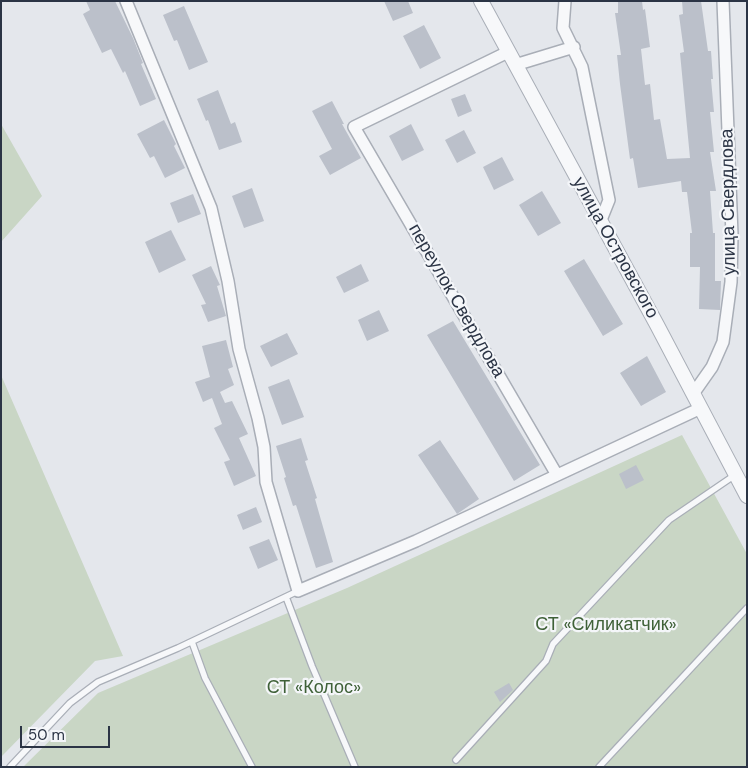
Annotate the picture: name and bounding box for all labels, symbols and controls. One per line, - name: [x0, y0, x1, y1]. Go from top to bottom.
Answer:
- street label: улица Свердлова: [717, 128, 741, 276]
- street label: улица Островского: [567, 174, 663, 322]
- street label: переулок Свердлова: [403, 220, 509, 382]
- park label: СТ «Силикатчик»: [535, 614, 677, 636]
- park label: СТ «Колос»: [267, 677, 361, 699]
- scale bar: [22, 716, 112, 748]
- text: 50 m: [28, 725, 65, 745]

